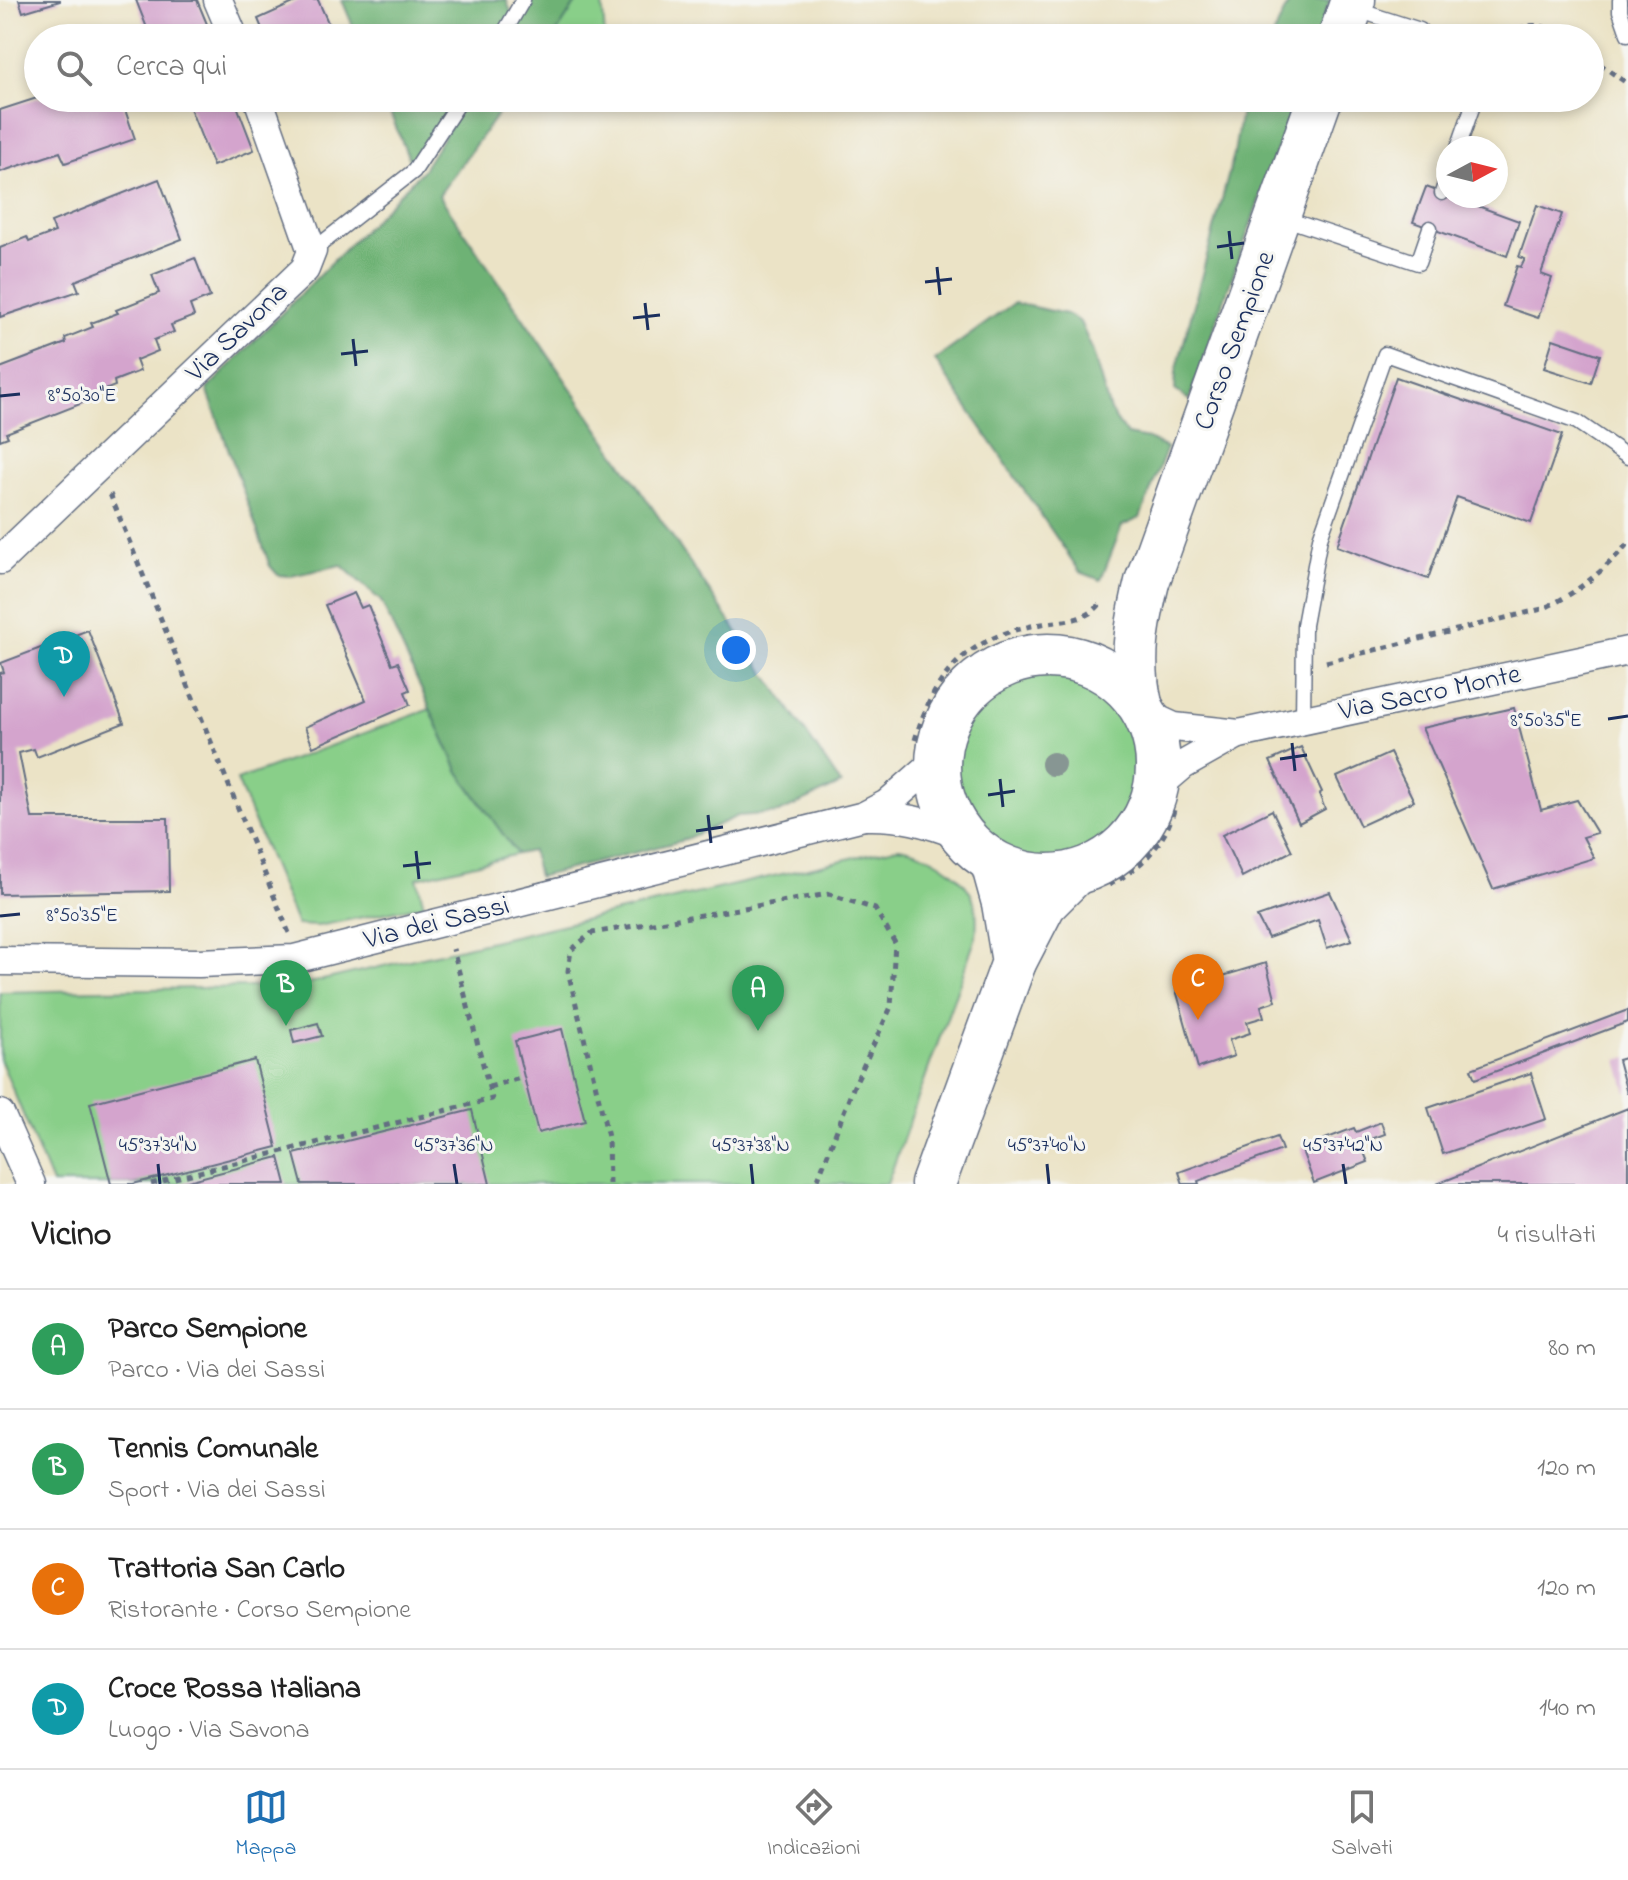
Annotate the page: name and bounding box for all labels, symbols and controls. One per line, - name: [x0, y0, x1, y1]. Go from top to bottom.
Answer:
- search box: [24, 24, 1604, 112]
- icon: search: [52, 46, 96, 90]
- text: Cerca qui: [116, 46, 227, 90]
- north arrow: [1436, 136, 1508, 208]
- street label: Corso Sempione: [1185, 245, 1288, 436]
- street label: Via Savona: [177, 273, 299, 393]
- text: 8°50'30"E: [48, 382, 116, 411]
- your location: [716, 630, 756, 670]
- pin: D: [38, 631, 90, 697]
- street label: Via Sacro Monte: [1334, 655, 1525, 733]
- text: 8°50'35"E: [1510, 707, 1582, 736]
- street label: Via dei Sassi: [359, 886, 514, 962]
- text: 8°50'35"E: [46, 902, 118, 931]
- pin: C: [1172, 954, 1224, 1020]
- pin: B: [260, 960, 312, 1026]
- pin: A: [732, 965, 784, 1031]
- text: 45°37'34"N: [119, 1132, 197, 1161]
- text: 45°37'36"N: [415, 1132, 493, 1161]
- text: 45°37'38"N: [712, 1132, 790, 1161]
- text: 45°37'40"N: [1008, 1132, 1086, 1161]
- text: 45°37'42"N: [1303, 1132, 1383, 1161]
- text: Vicino: [32, 1211, 111, 1261]
- text: 4 risultati: [1497, 1217, 1596, 1255]
- text: Parco Sempione: [108, 1308, 307, 1352]
- text: A: [50, 1330, 66, 1368]
- text: 80 m: [1548, 1330, 1596, 1368]
- text: Parco · Via dei Sassi: [108, 1352, 325, 1390]
- text: Tennis Comunale: [108, 1428, 318, 1472]
- text: B: [49, 1450, 67, 1488]
- text: 120 m: [1537, 1450, 1596, 1488]
- text: Sport · Via dei Sassi: [108, 1472, 326, 1510]
- text: Trattoria San Carlo: [108, 1548, 345, 1592]
- text: C: [51, 1570, 65, 1608]
- text: 120 m: [1537, 1570, 1596, 1608]
- text: Ristorante · Corso Sempione: [108, 1592, 411, 1630]
- text: Croce Rossa Italiana: [108, 1668, 361, 1712]
- text: D: [48, 1690, 68, 1728]
- text: 140 m: [1539, 1690, 1596, 1728]
- text: Luogo · Via Savona: [108, 1712, 310, 1750]
- tab: Mappa: [235, 1785, 296, 1865]
- tab: Indicazioni: [767, 1785, 861, 1865]
- tab: Salvati: [1331, 1785, 1393, 1865]

